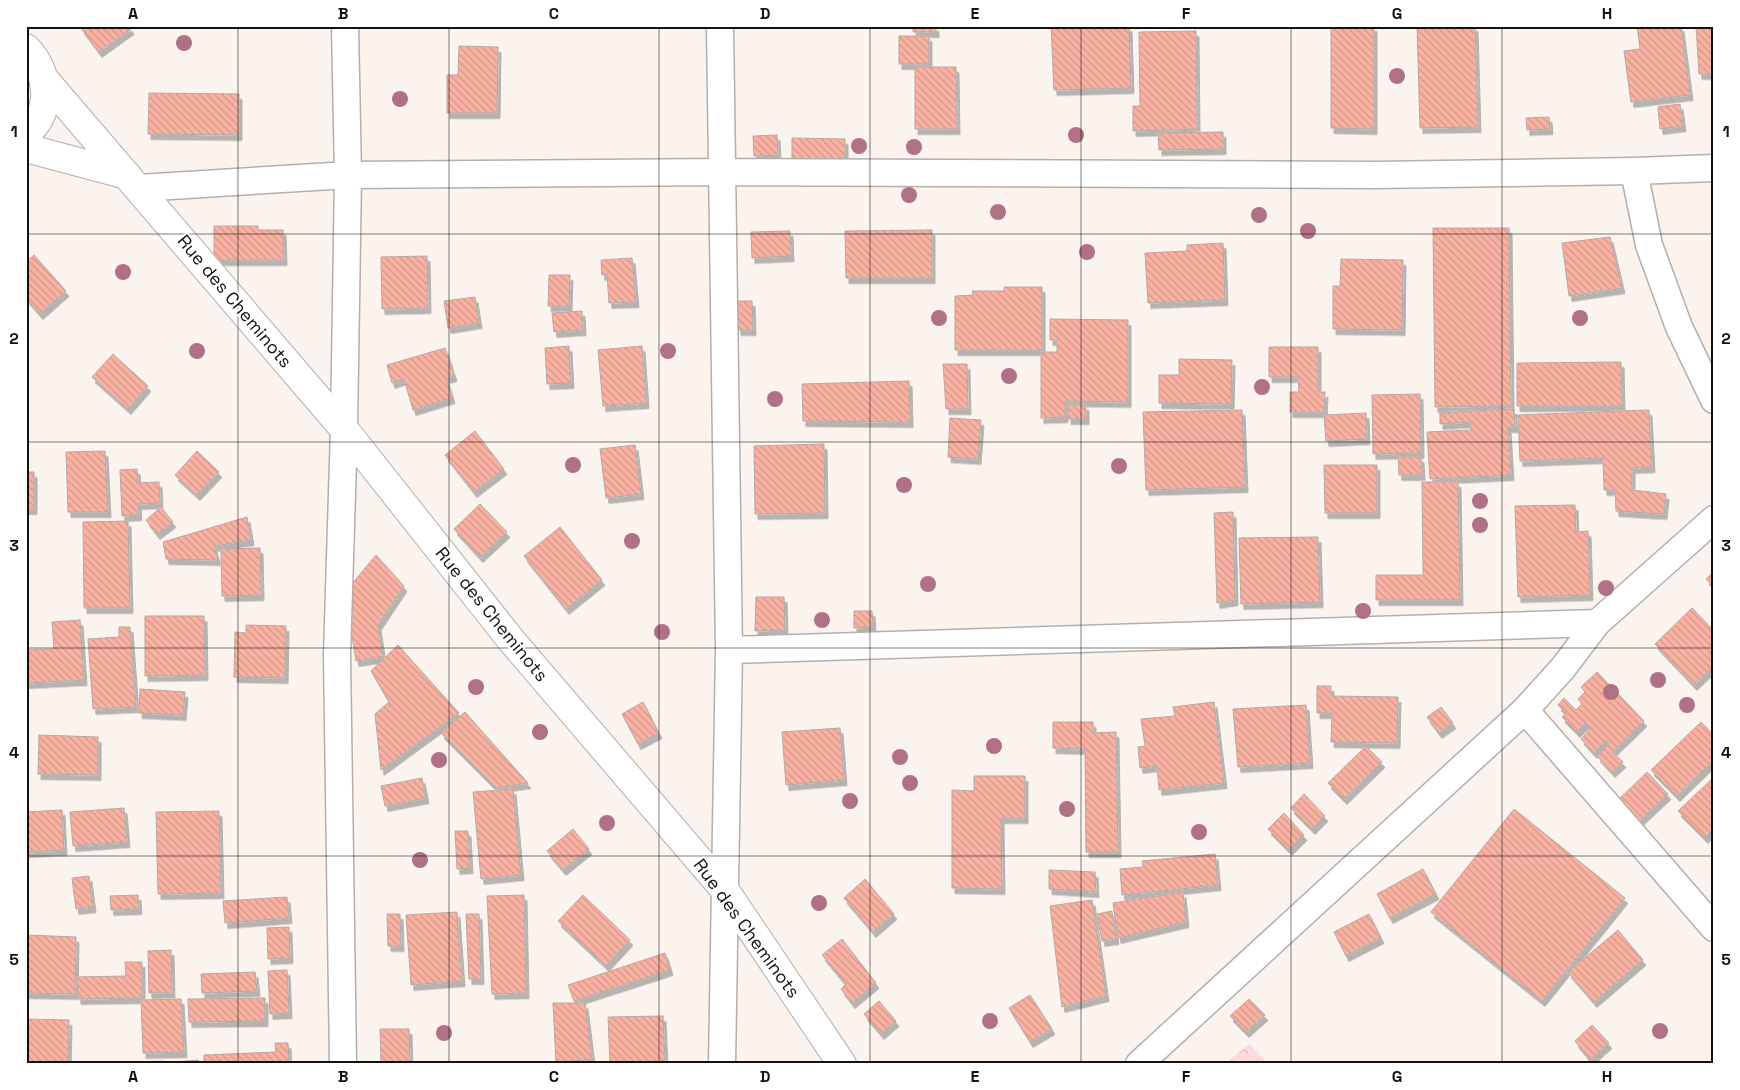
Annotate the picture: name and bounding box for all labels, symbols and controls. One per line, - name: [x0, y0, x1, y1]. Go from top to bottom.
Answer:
- text: A: [128, 3, 138, 24]
- text: B: [338, 3, 348, 24]
- text: C: [549, 3, 559, 24]
- text: D: [760, 3, 770, 24]
- text: E: [971, 3, 980, 24]
- text: F: [1182, 3, 1191, 24]
- text: G: [1392, 3, 1402, 24]
- text: H: [1602, 3, 1612, 24]
- text: 1: [10, 121, 18, 142]
- text: 1: [1722, 121, 1730, 142]
- street label: Rue des Cheminots: [173, 230, 297, 372]
- text: 2: [9, 328, 19, 349]
- text: 2: [1721, 328, 1731, 349]
- text: 3: [9, 535, 19, 556]
- text: 3: [1721, 535, 1731, 556]
- street label: Rue des Cheminots: [431, 542, 553, 686]
- text: 4: [9, 742, 19, 763]
- text: 4: [1721, 742, 1731, 763]
- street label: Rue des Cheminots: [689, 854, 805, 1002]
- text: 5: [9, 949, 19, 970]
- text: 5: [1721, 949, 1731, 970]
- text: A: [128, 1066, 138, 1087]
- text: B: [338, 1066, 348, 1087]
- text: C: [549, 1066, 559, 1087]
- text: D: [760, 1066, 770, 1087]
- text: E: [971, 1066, 980, 1087]
- text: F: [1182, 1066, 1191, 1087]
- text: G: [1392, 1066, 1402, 1087]
- text: H: [1602, 1066, 1612, 1087]

